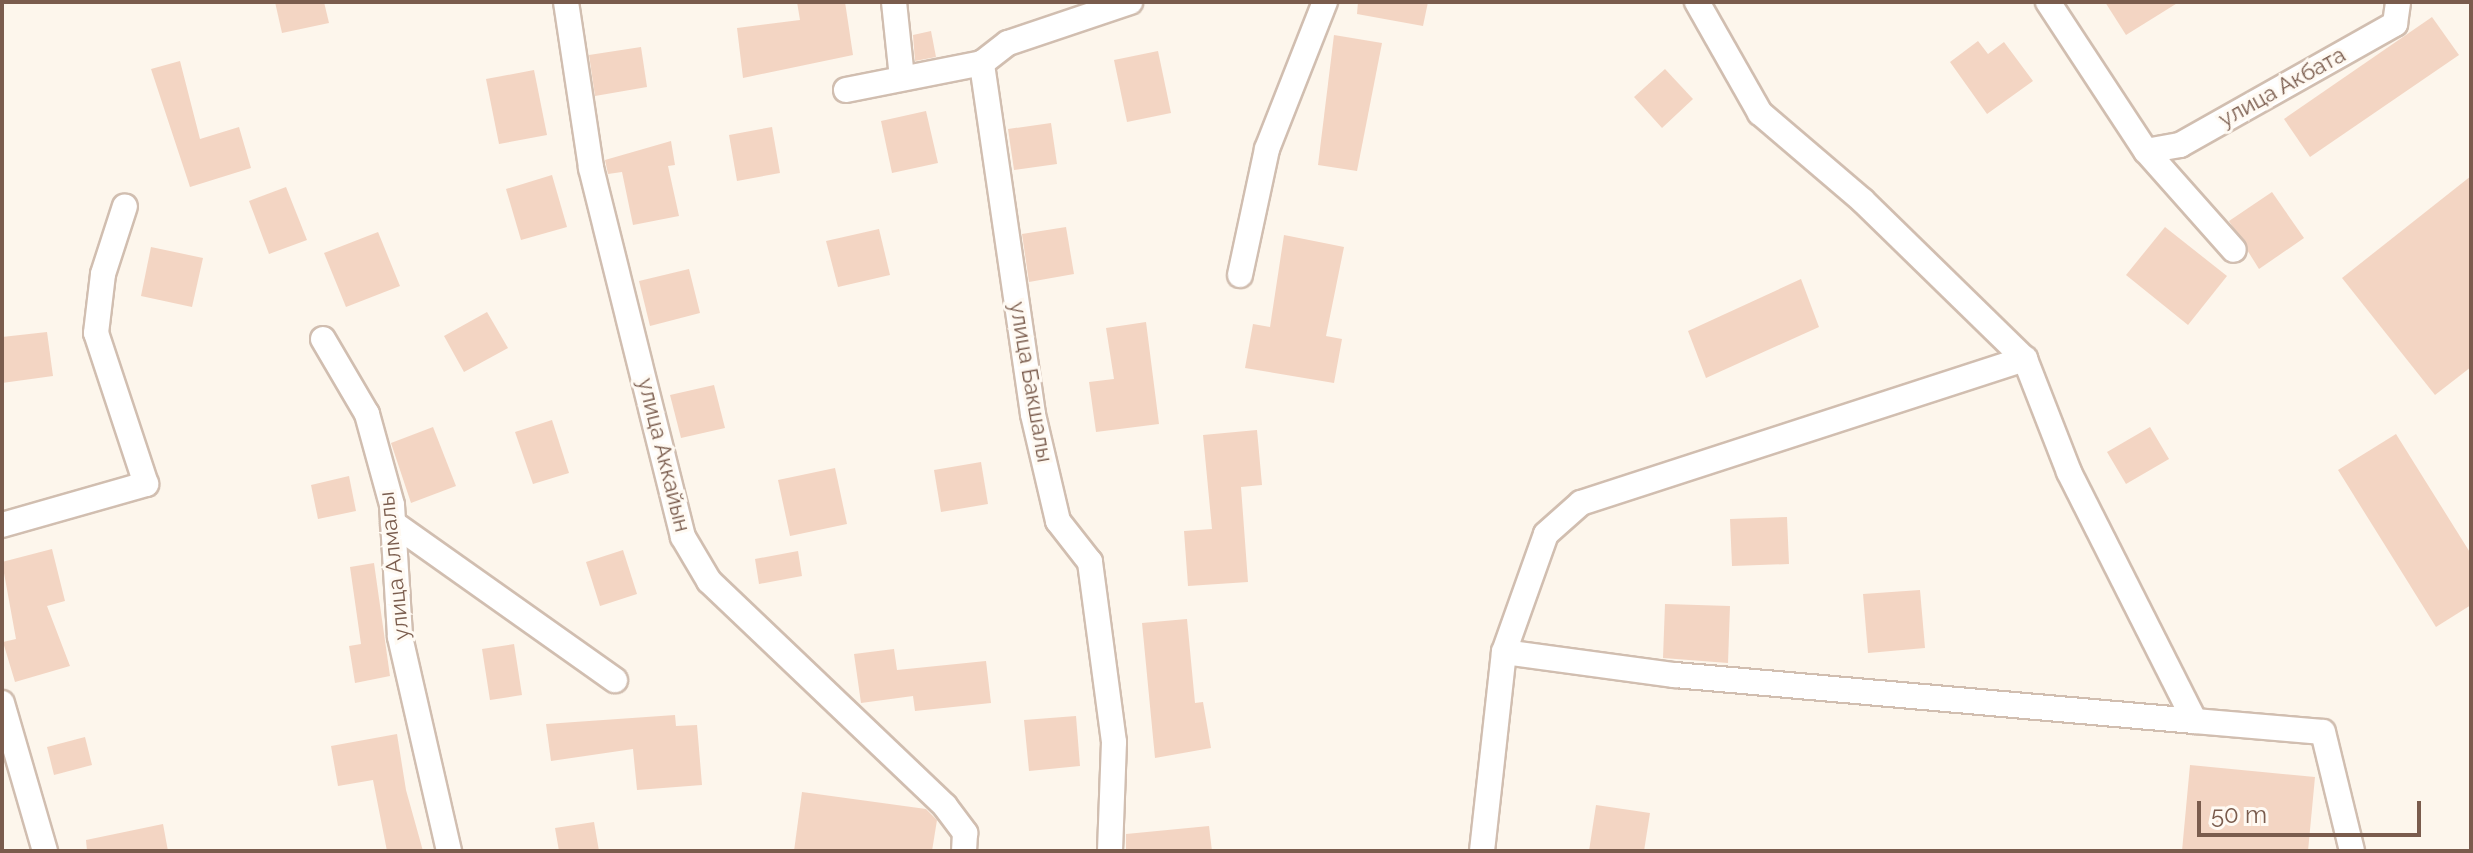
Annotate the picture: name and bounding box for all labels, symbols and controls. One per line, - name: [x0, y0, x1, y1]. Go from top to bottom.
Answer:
- street label: улица Акбата: [2214, 41, 2350, 133]
- street label: улица Бакшалы: [1004, 300, 1058, 464]
- street label: улица Аккайын: [632, 375, 696, 535]
- street label: улица Алмалы: [373, 490, 415, 642]
- scale bar: [2201, 785, 2425, 835]
- text: 50 m: [2211, 800, 2267, 829]

